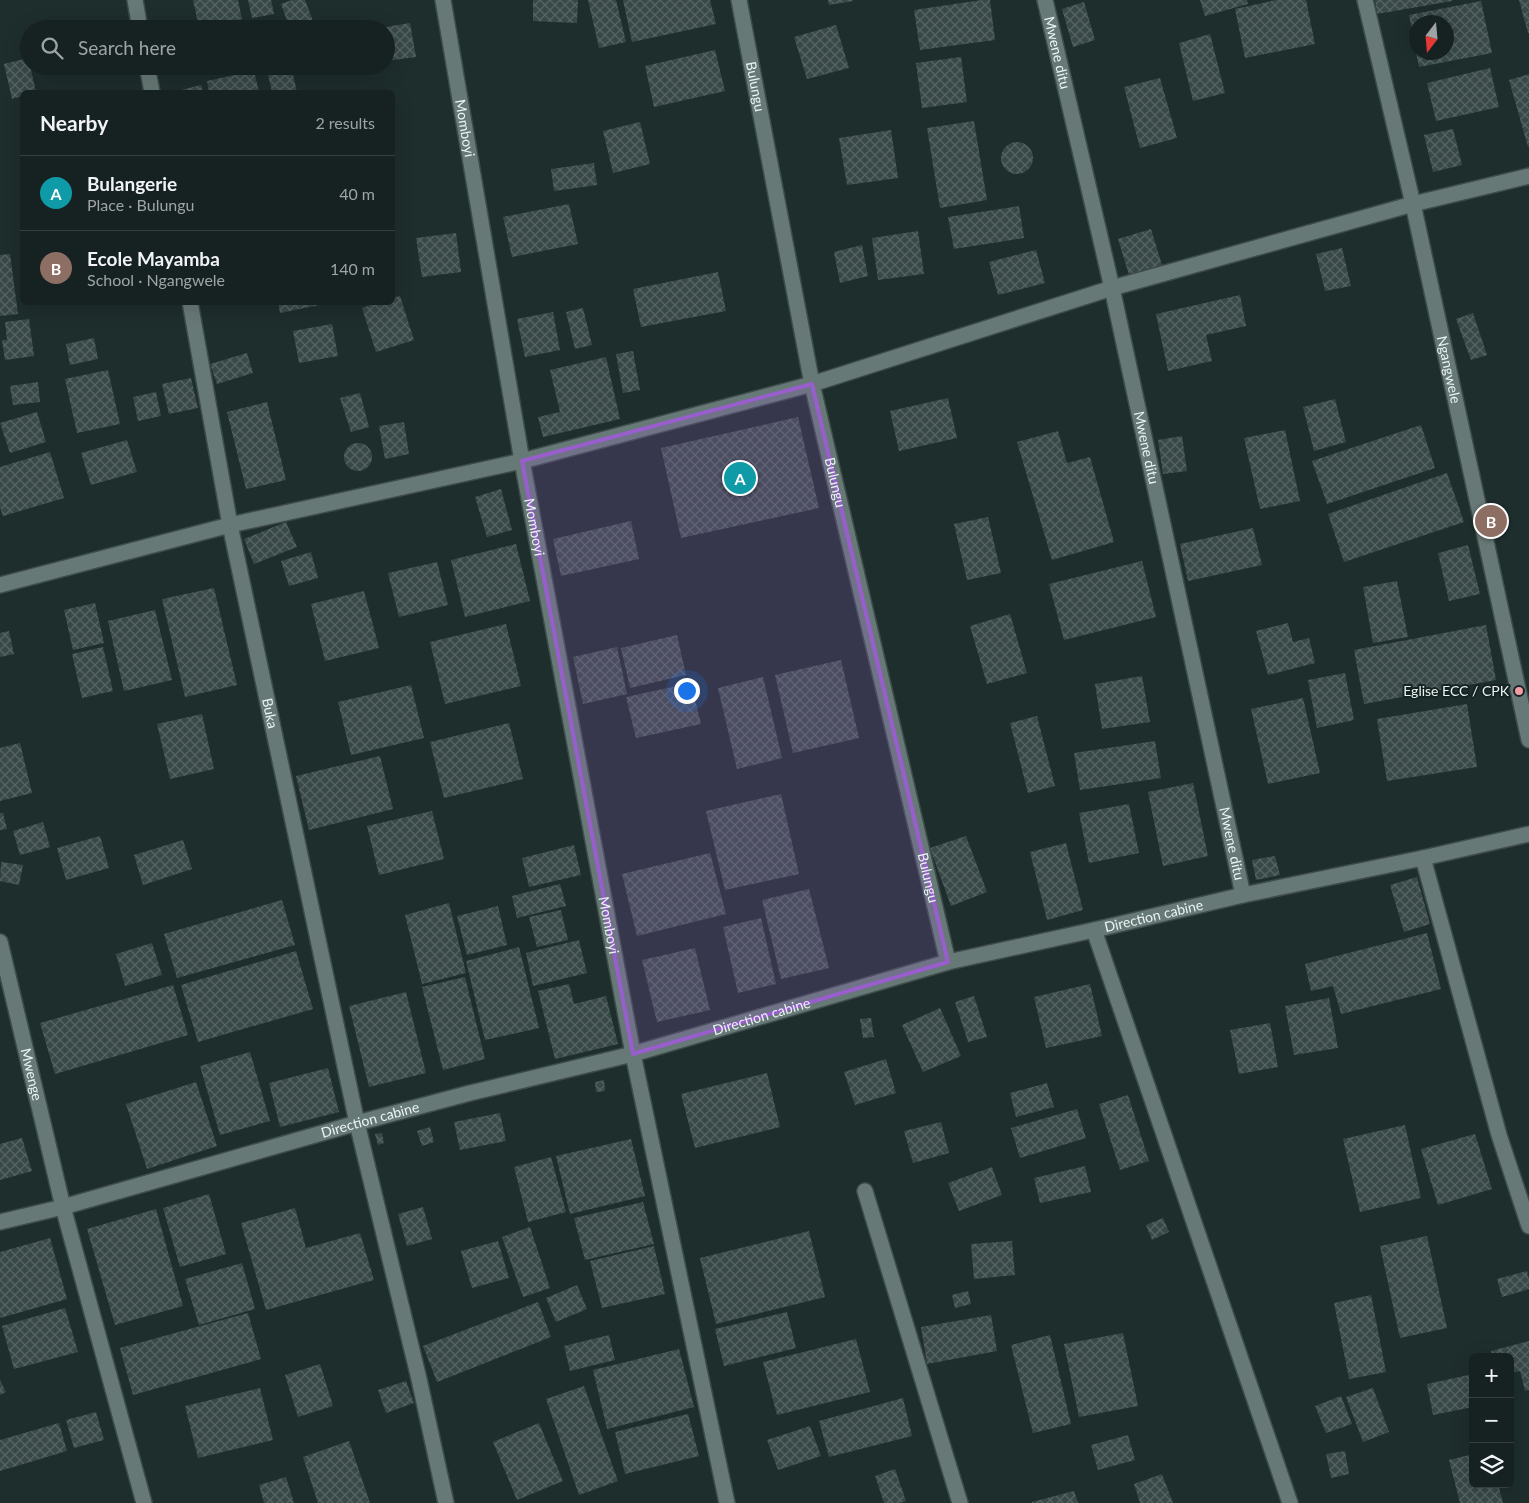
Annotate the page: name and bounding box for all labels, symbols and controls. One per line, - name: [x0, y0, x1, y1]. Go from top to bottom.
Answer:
- street label: Mwene ditu: [1041, 14, 1074, 90]
- north arrow: [1409, 15, 1454, 60]
- search box: [20, 20, 395, 75]
- icon: search: [38, 34, 66, 62]
- text: Search here: [78, 36, 176, 59]
- street label: Bulungu: [743, 60, 769, 113]
- street label: Momboyi: [452, 98, 479, 158]
- text: Nearby: [40, 110, 108, 135]
- text: 2 results: [315, 113, 375, 132]
- text: Bulangerie: [87, 172, 177, 195]
- text: A: [50, 184, 62, 203]
- text: 40 m: [339, 184, 375, 203]
- text: Place · Bulungu: [87, 195, 195, 214]
- text: Ecole Mayamba: [87, 247, 220, 270]
- text: B: [51, 259, 61, 278]
- text: 140 m: [330, 259, 375, 278]
- text: School · Ngangwele: [87, 270, 225, 289]
- street label: Ngangwele: [1434, 334, 1465, 405]
- street label: Mwene ditu: [1131, 410, 1163, 486]
- street label: Bulungu: [822, 456, 850, 509]
- pin: A: [724, 459, 756, 497]
- street label: Momboyi: [521, 497, 549, 557]
- pin: B: [1475, 502, 1507, 540]
- your location: [674, 678, 700, 704]
- place label: Eglise ECC / CPK: [1403, 682, 1510, 699]
- marker: Eglise ECC / CPK: [1513, 685, 1525, 697]
- street label: Buka: [259, 696, 282, 730]
- street label: Mwene ditu: [1216, 805, 1249, 881]
- street label: Bulungu: [915, 851, 943, 904]
- street label: Momboyi: [596, 895, 623, 955]
- street label: Direction cabine: [1103, 896, 1205, 935]
- street label: Direction cabine: [711, 994, 812, 1038]
- street label: Mwenge: [17, 1046, 46, 1102]
- street label: Direction cabine: [319, 1098, 421, 1141]
- map controls: [1469, 1353, 1514, 1488]
- button: +: [1469, 1353, 1514, 1398]
- button: −: [1469, 1398, 1514, 1443]
- button: layers: [1469, 1443, 1514, 1488]

